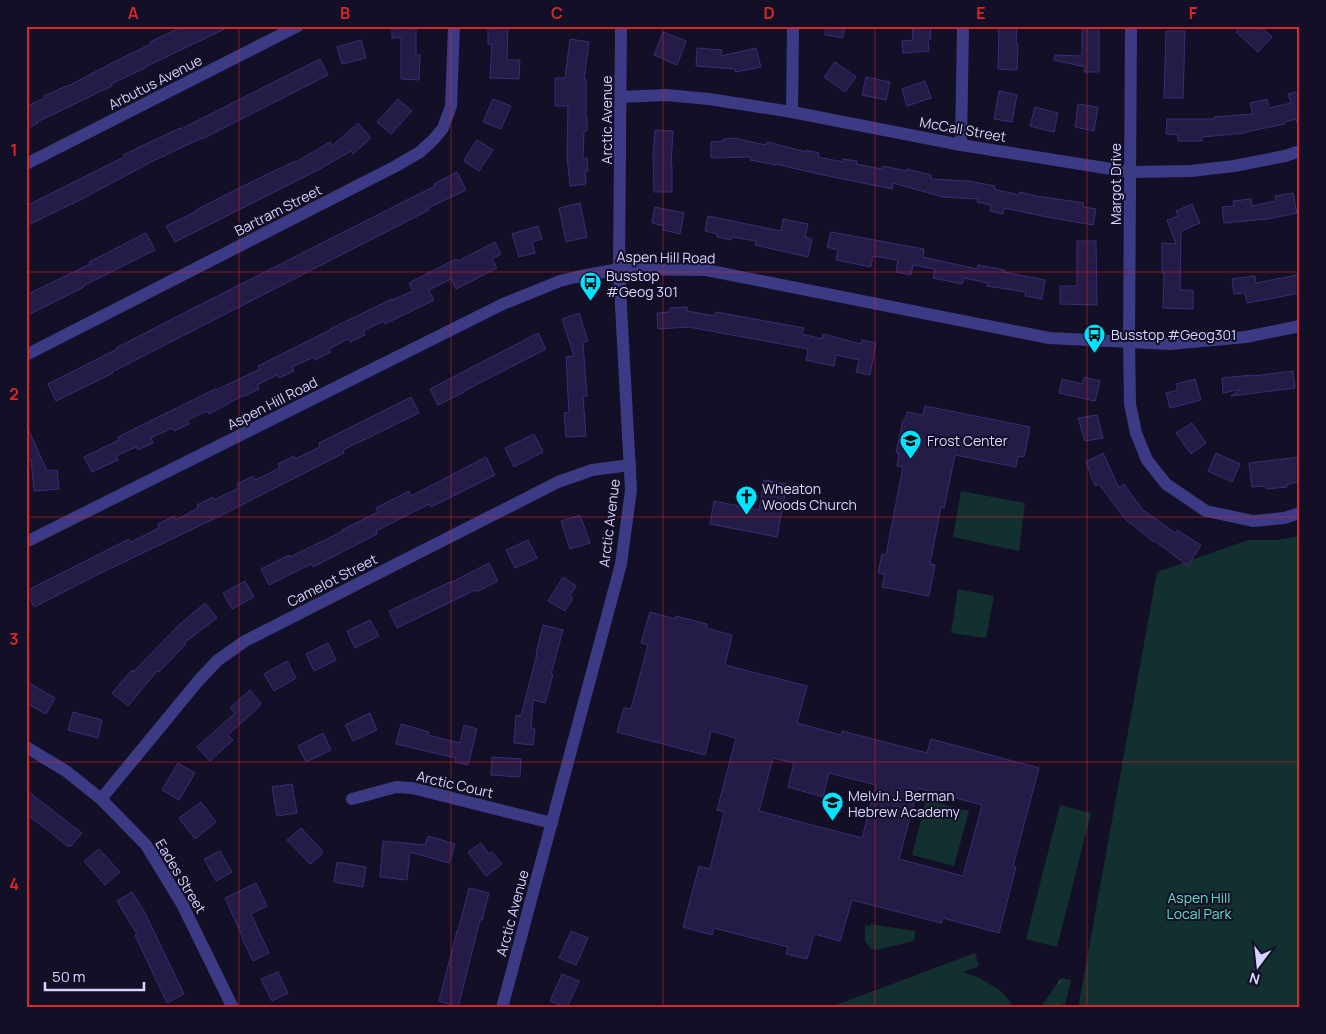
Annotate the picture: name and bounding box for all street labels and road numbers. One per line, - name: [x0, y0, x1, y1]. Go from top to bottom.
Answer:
- street label: Arbutus Avenue: [105, 50, 205, 114]
- street label: Arctic Avenue: [597, 76, 616, 164]
- street label: McCall Street: [918, 112, 1008, 146]
- street label: Margot Drive: [1106, 143, 1125, 225]
- street label: Bartram Street: [231, 180, 325, 240]
- street label: Aspen Hill Road: [616, 247, 716, 267]
- street label: Aspen Hill Road: [224, 372, 320, 434]
- street label: Arctic Avenue: [594, 478, 624, 568]
- street label: Camelot Street: [284, 549, 381, 611]
- street label: Arctic Court: [415, 766, 496, 802]
- street label: Eades Street: [151, 835, 211, 917]
- street label: Arctic Avenue: [491, 868, 533, 958]

